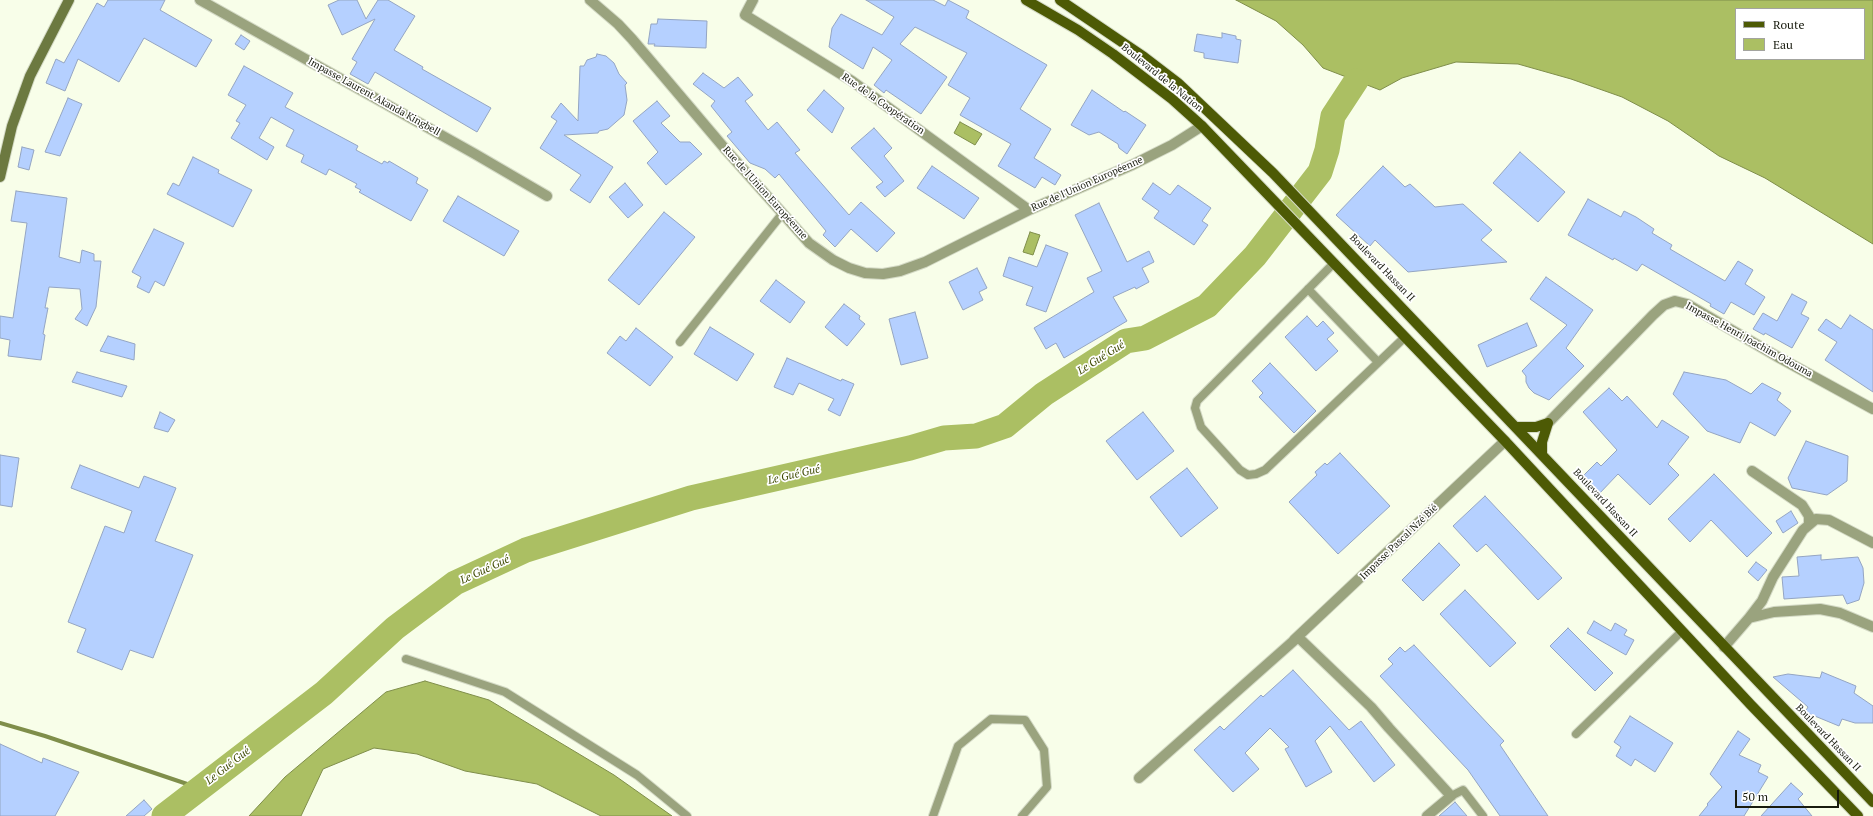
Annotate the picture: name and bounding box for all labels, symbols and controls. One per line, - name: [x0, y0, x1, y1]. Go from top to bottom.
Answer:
- legend: [1735, 8, 1865, 60]
- text: Route: [1773, 17, 1804, 32]
- text: Eau: [1773, 37, 1793, 52]
- street label: Boulevard de la Nation: [1119, 41, 1205, 115]
- street label: Impasse Laurent Akanda Kingbell: [306, 56, 442, 138]
- street label: Rue de la Coopération: [839, 71, 927, 137]
- street label: Rue de l'Union Européenne: [720, 144, 810, 242]
- street label: Rue de l'Union Européenne: [1029, 154, 1145, 214]
- street label: Boulevard Hassan II: [1347, 232, 1417, 304]
- street label: Impasse Henri Joachim Odouma: [1684, 300, 1814, 380]
- water label: Le Gué Gué: [1075, 338, 1127, 378]
- water label: Le Gué Gué: [767, 463, 821, 487]
- street label: Boulevard Hassan II: [1570, 466, 1640, 540]
- street label: Impasse Pascal Nzé Bié: [1358, 502, 1440, 582]
- water label: Le Gué Gué: [458, 553, 512, 587]
- street label: Boulevard Hassan II: [1793, 702, 1863, 774]
- water label: Le Gué Gué: [203, 744, 253, 788]
- scale bar: [1737, 782, 1841, 808]
- text: 50 m: [1742, 789, 1768, 804]

